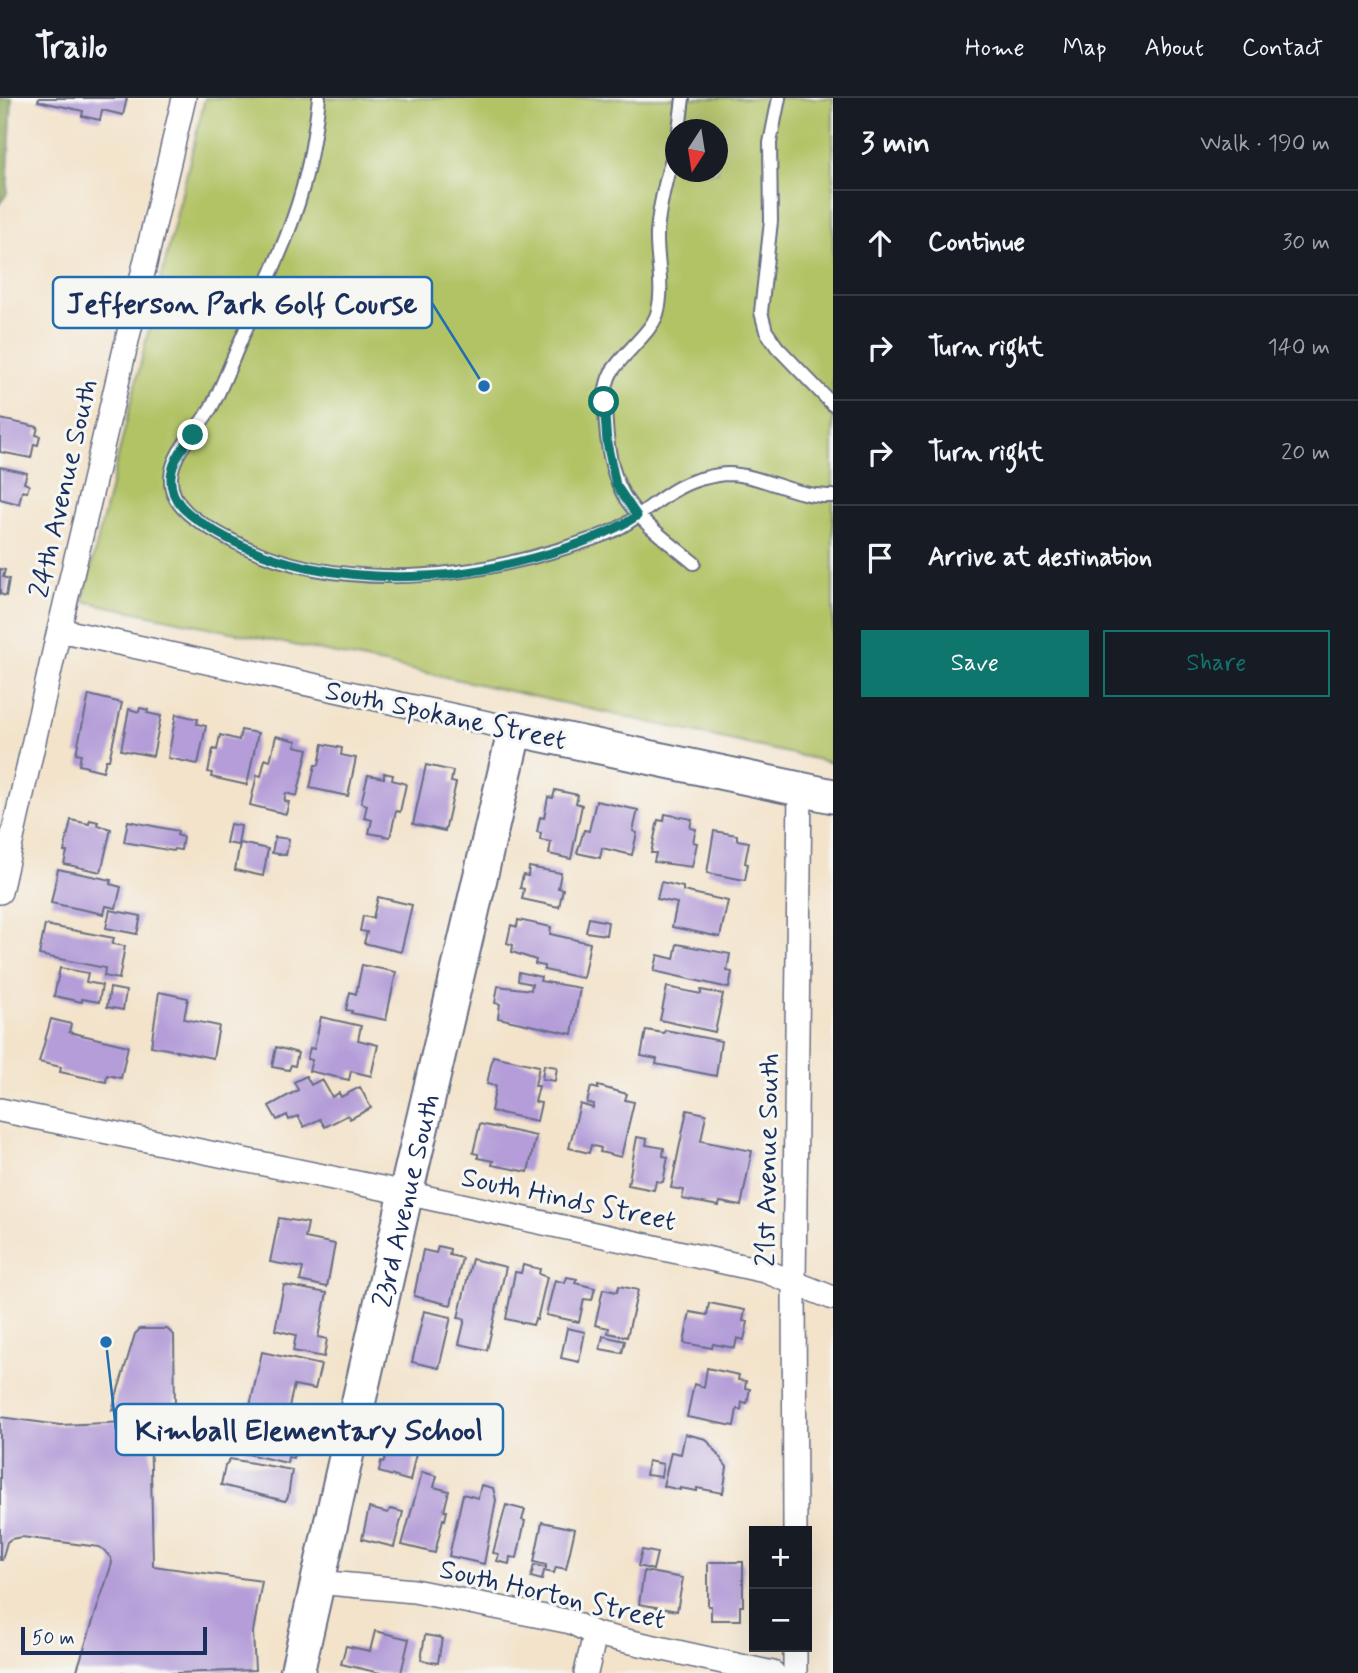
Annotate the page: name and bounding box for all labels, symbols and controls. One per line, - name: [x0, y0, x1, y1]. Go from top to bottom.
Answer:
- text: Trailo: [35, 26, 107, 70]
- text: Home: [965, 33, 1025, 64]
- text: Map: [1063, 33, 1107, 64]
- text: About: [1145, 33, 1204, 64]
- text: Contact: [1242, 33, 1323, 64]
- north arrow: [665, 119, 728, 182]
- text: 3 min: [861, 124, 930, 163]
- text: Walk · 190 m: [1200, 129, 1330, 159]
- icon: ahead: [861, 224, 899, 262]
- text: Continue: [928, 226, 1025, 260]
- text: 30 m: [1282, 228, 1330, 258]
- callout: Jefferson Park Golf Course: [53, 277, 432, 328]
- text: Jefferson Park Golf Course: [67, 285, 418, 324]
- icon: right: [861, 329, 899, 367]
- text: Turn right: [928, 331, 1044, 365]
- text: 140 m: [1267, 333, 1330, 363]
- street label: 24th Avenue South: [21, 376, 108, 601]
- route start: [588, 386, 619, 417]
- route end: [177, 419, 208, 450]
- icon: right: [861, 434, 899, 472]
- text: Turn right: [928, 436, 1044, 470]
- text: 20 m: [1281, 438, 1330, 468]
- icon: arrive: [861, 539, 899, 577]
- text: Arrive at destination: [928, 541, 1152, 575]
- button: Save: [861, 630, 1089, 697]
- button: Share: [1103, 630, 1330, 697]
- street label: South Spokane Street: [321, 673, 570, 760]
- street label: 21st Avenue South: [748, 1053, 789, 1267]
- street label: 23rd Avenue South: [365, 1090, 450, 1311]
- street label: South Hinds Street: [458, 1160, 679, 1241]
- callout: Kimball Elementary School: [116, 1404, 503, 1455]
- text: Kimball Elementary School: [135, 1412, 483, 1451]
- map controls: [749, 1526, 812, 1652]
- button: +: [749, 1526, 812, 1589]
- street label: South Horton Street: [436, 1551, 669, 1639]
- button: −: [749, 1589, 812, 1652]
- scale bar: [21, 1624, 206, 1656]
- text: 50 m: [32, 1626, 75, 1651]

